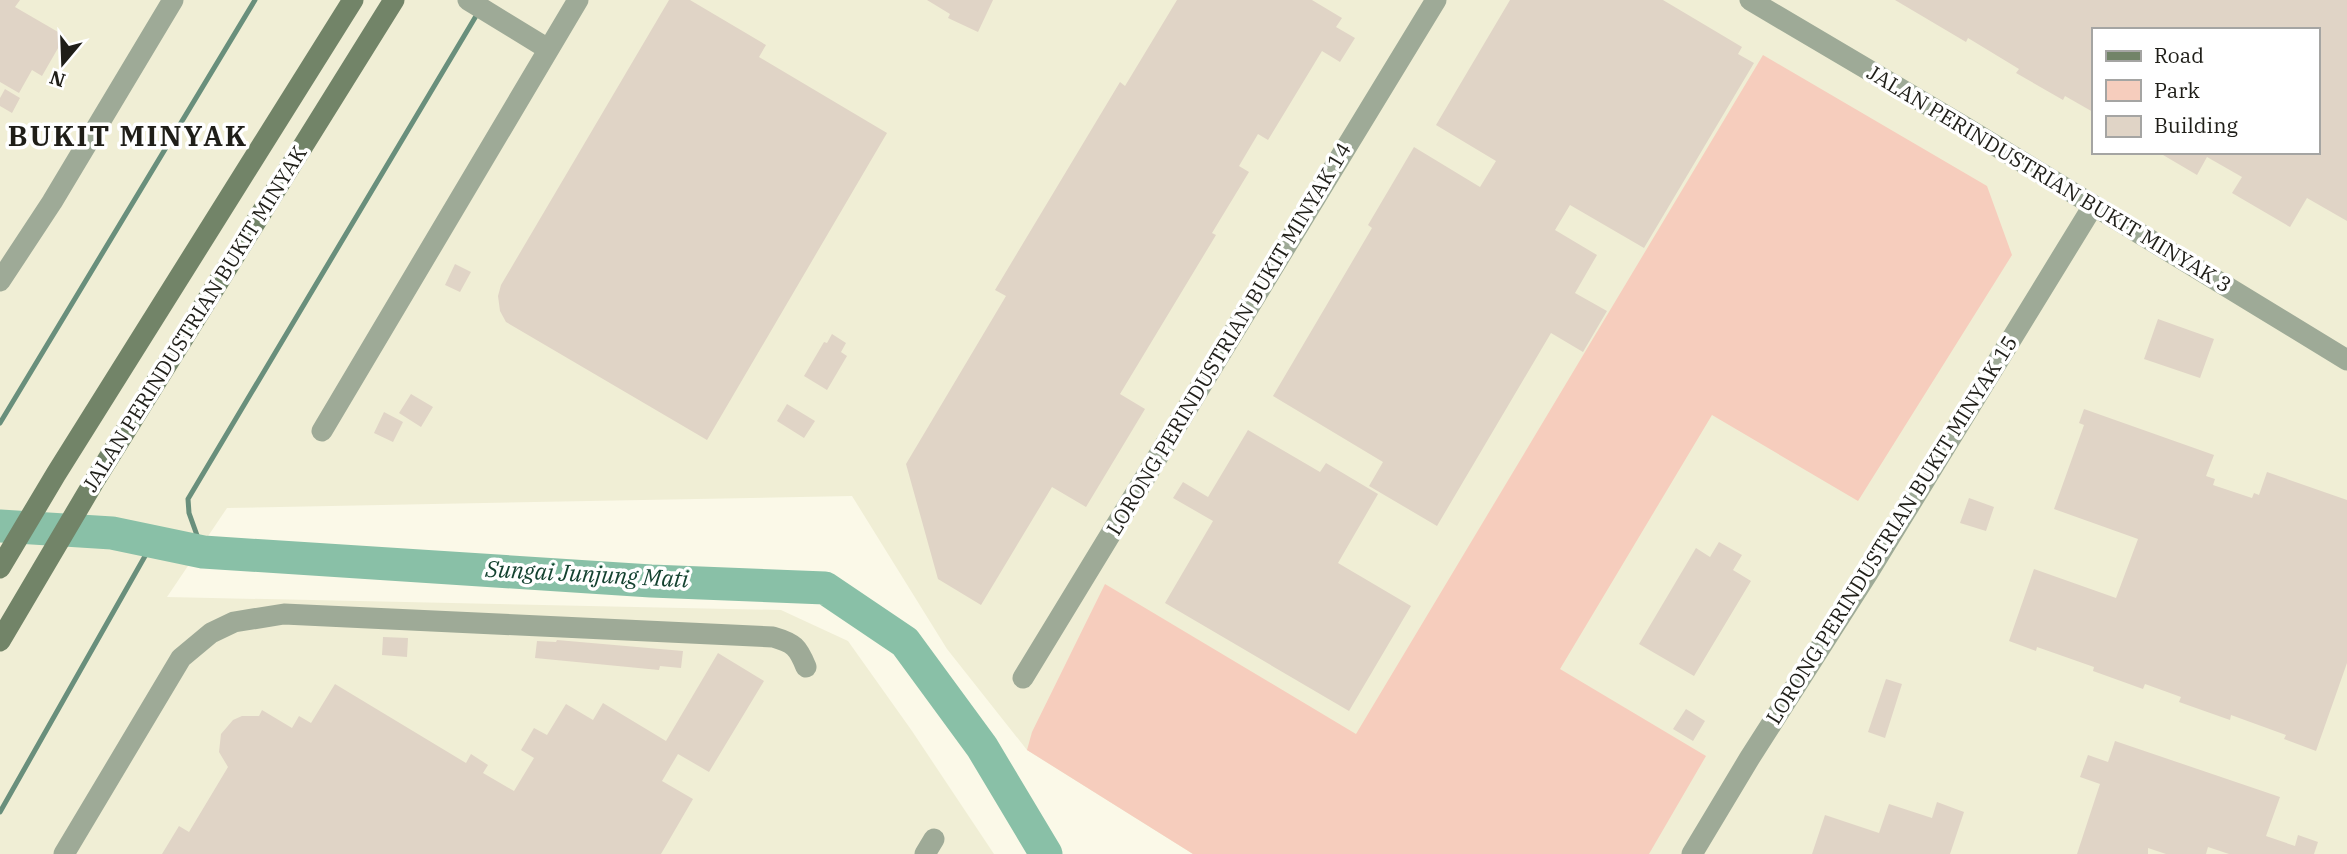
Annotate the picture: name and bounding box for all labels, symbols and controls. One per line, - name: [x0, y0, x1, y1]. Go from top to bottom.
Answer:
- north arrow: [28, 28, 98, 98]
- legend: [2092, 28, 2319, 154]
- text: Road: [2154, 41, 2204, 69]
- street label: JALAN PERINDUSTRIAN BUKIT MINYAK 3: [1862, 58, 2237, 298]
- text: N: [46, 65, 68, 93]
- text: Park: [2154, 76, 2201, 104]
- text: Building: [2154, 111, 2239, 139]
- district label: BUKIT MINYAK: [8, 117, 248, 154]
- street label: LORONG PERINDUSTRIAN BUKIT MINYAK 14: [1099, 137, 1357, 540]
- street label: JALAN PERINDUSTRIAN BUKIT MINYAK: [76, 140, 313, 497]
- street label: LORONG PERINDUSTRIAN BUKIT MINYAK 15: [1759, 330, 2023, 729]
- water label: Sungai Junjung Mati: [484, 553, 690, 593]

